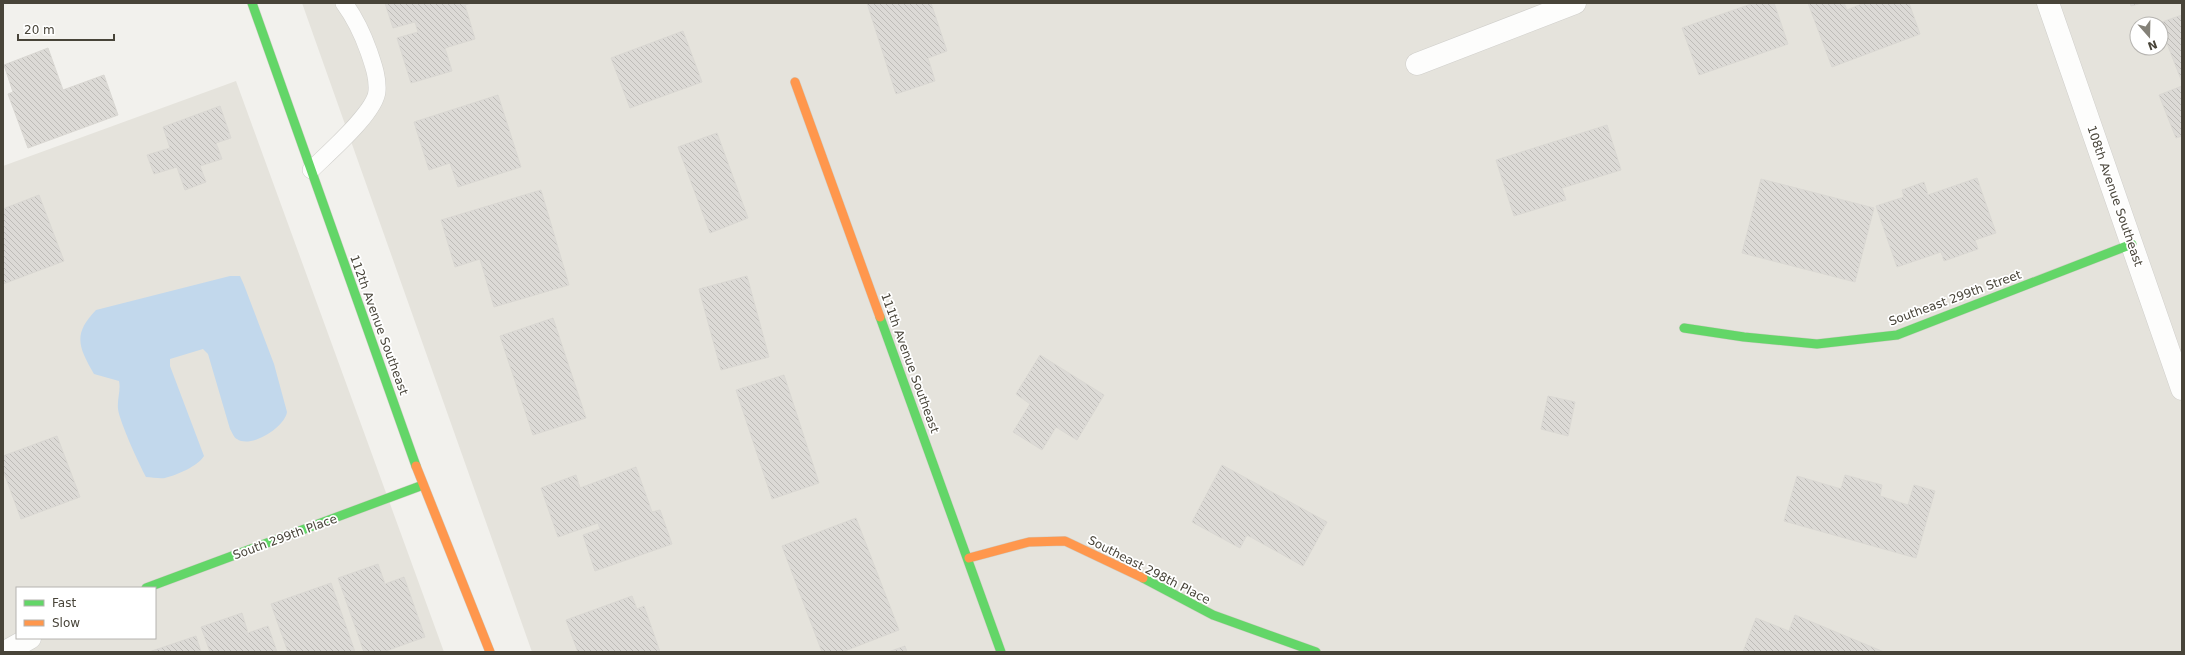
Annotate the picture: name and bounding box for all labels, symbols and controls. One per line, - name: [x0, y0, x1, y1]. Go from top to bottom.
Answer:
- scale bar: [18, 16, 114, 42]
- north arrow: [2129, 16, 2169, 56]
- text: 20 m: [24, 23, 55, 37]
- text: N: [2146, 37, 2159, 53]
- street label: 108th Avenue Southeast: [2084, 124, 2146, 269]
- street label: 112th Avenue Southeast: [347, 253, 411, 397]
- street label: Southeast 299th Street: [1887, 267, 2023, 328]
- street label: 111th Avenue Southeast: [878, 291, 942, 435]
- street label: South 299th Place: [231, 512, 339, 562]
- street label: Southeast 298th Place: [1086, 533, 1212, 607]
- legend: [16, 587, 156, 639]
- text: Fast: [52, 596, 76, 610]
- text: Slow: [52, 616, 80, 630]

